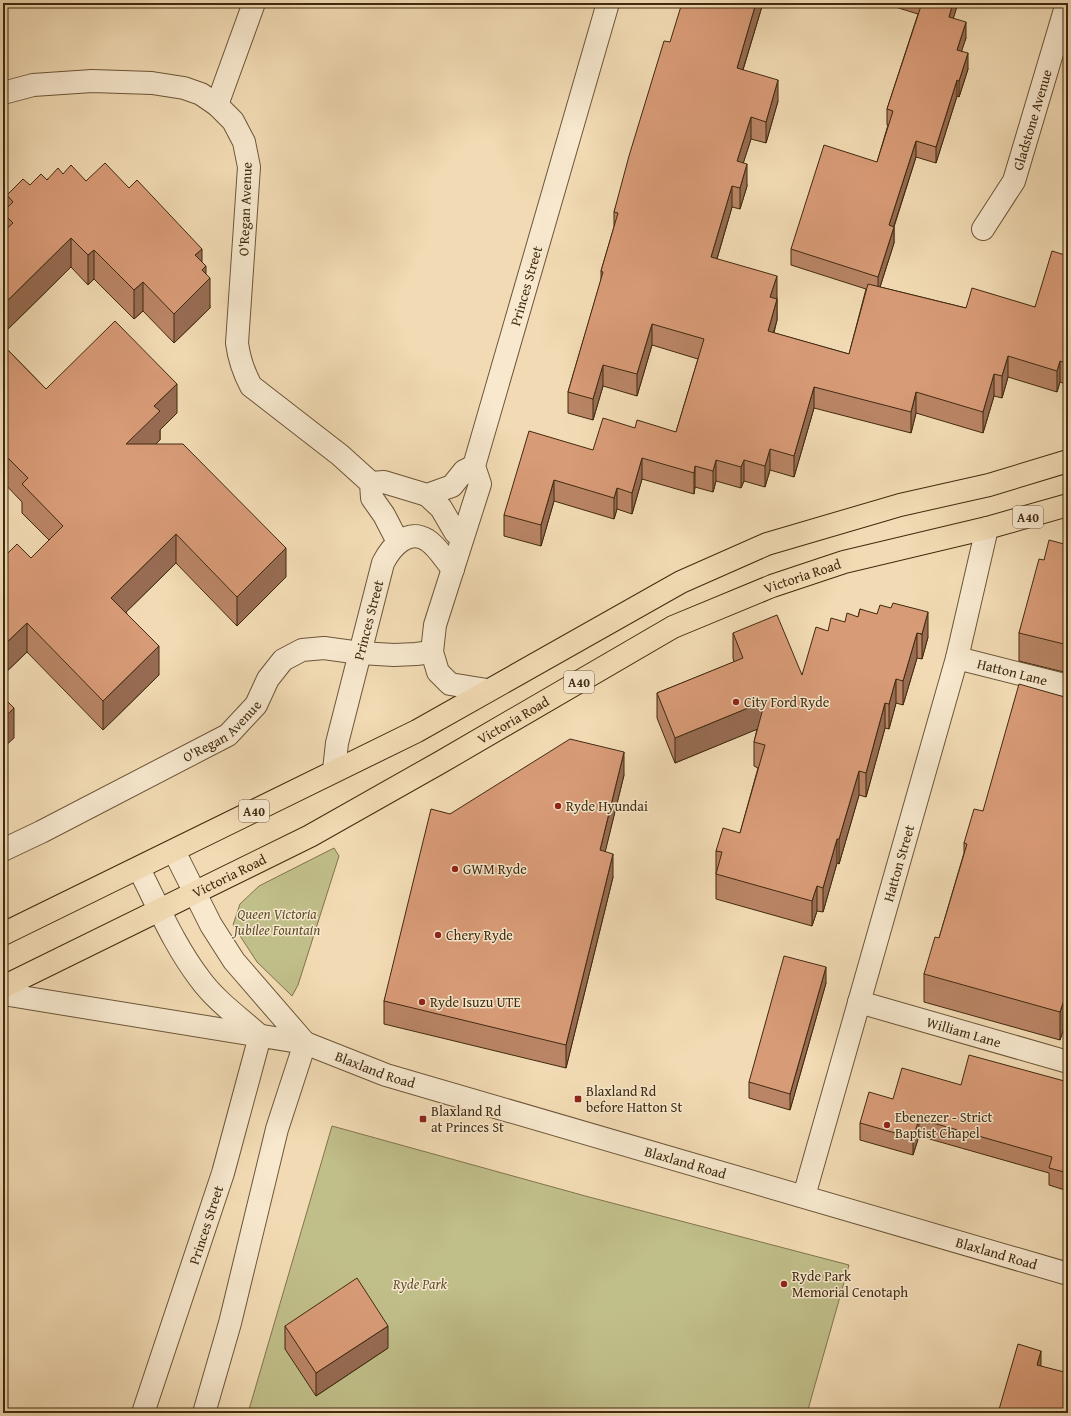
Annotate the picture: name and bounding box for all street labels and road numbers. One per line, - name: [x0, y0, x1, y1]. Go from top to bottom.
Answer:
- street label: Gladstone Avenue: [1008, 66, 1057, 173]
- street label: O'Regan Avenue: [233, 161, 257, 256]
- street label: Princes Street: [505, 244, 547, 328]
- road number: A40: [1013, 506, 1043, 528]
- street label: Victoria Road: [761, 554, 844, 598]
- street label: Princes Street: [349, 578, 388, 662]
- street label: Hatton Lane: [975, 653, 1050, 691]
- road number: A40: [564, 671, 594, 693]
- street label: Victoria Road: [473, 691, 553, 749]
- street label: O'Regan Avenue: [179, 697, 267, 767]
- road number: A40: [239, 800, 269, 822]
- street label: Hatton Street: [878, 822, 919, 904]
- street label: Victoria Road: [189, 849, 270, 902]
- street label: William Lane: [924, 1012, 1004, 1052]
- street label: Blaxland Road: [332, 1046, 418, 1093]
- street label: Blaxland Road: [642, 1141, 729, 1184]
- street label: Princes Street: [184, 1183, 228, 1267]
- street label: Blaxland Road: [953, 1232, 1040, 1275]

